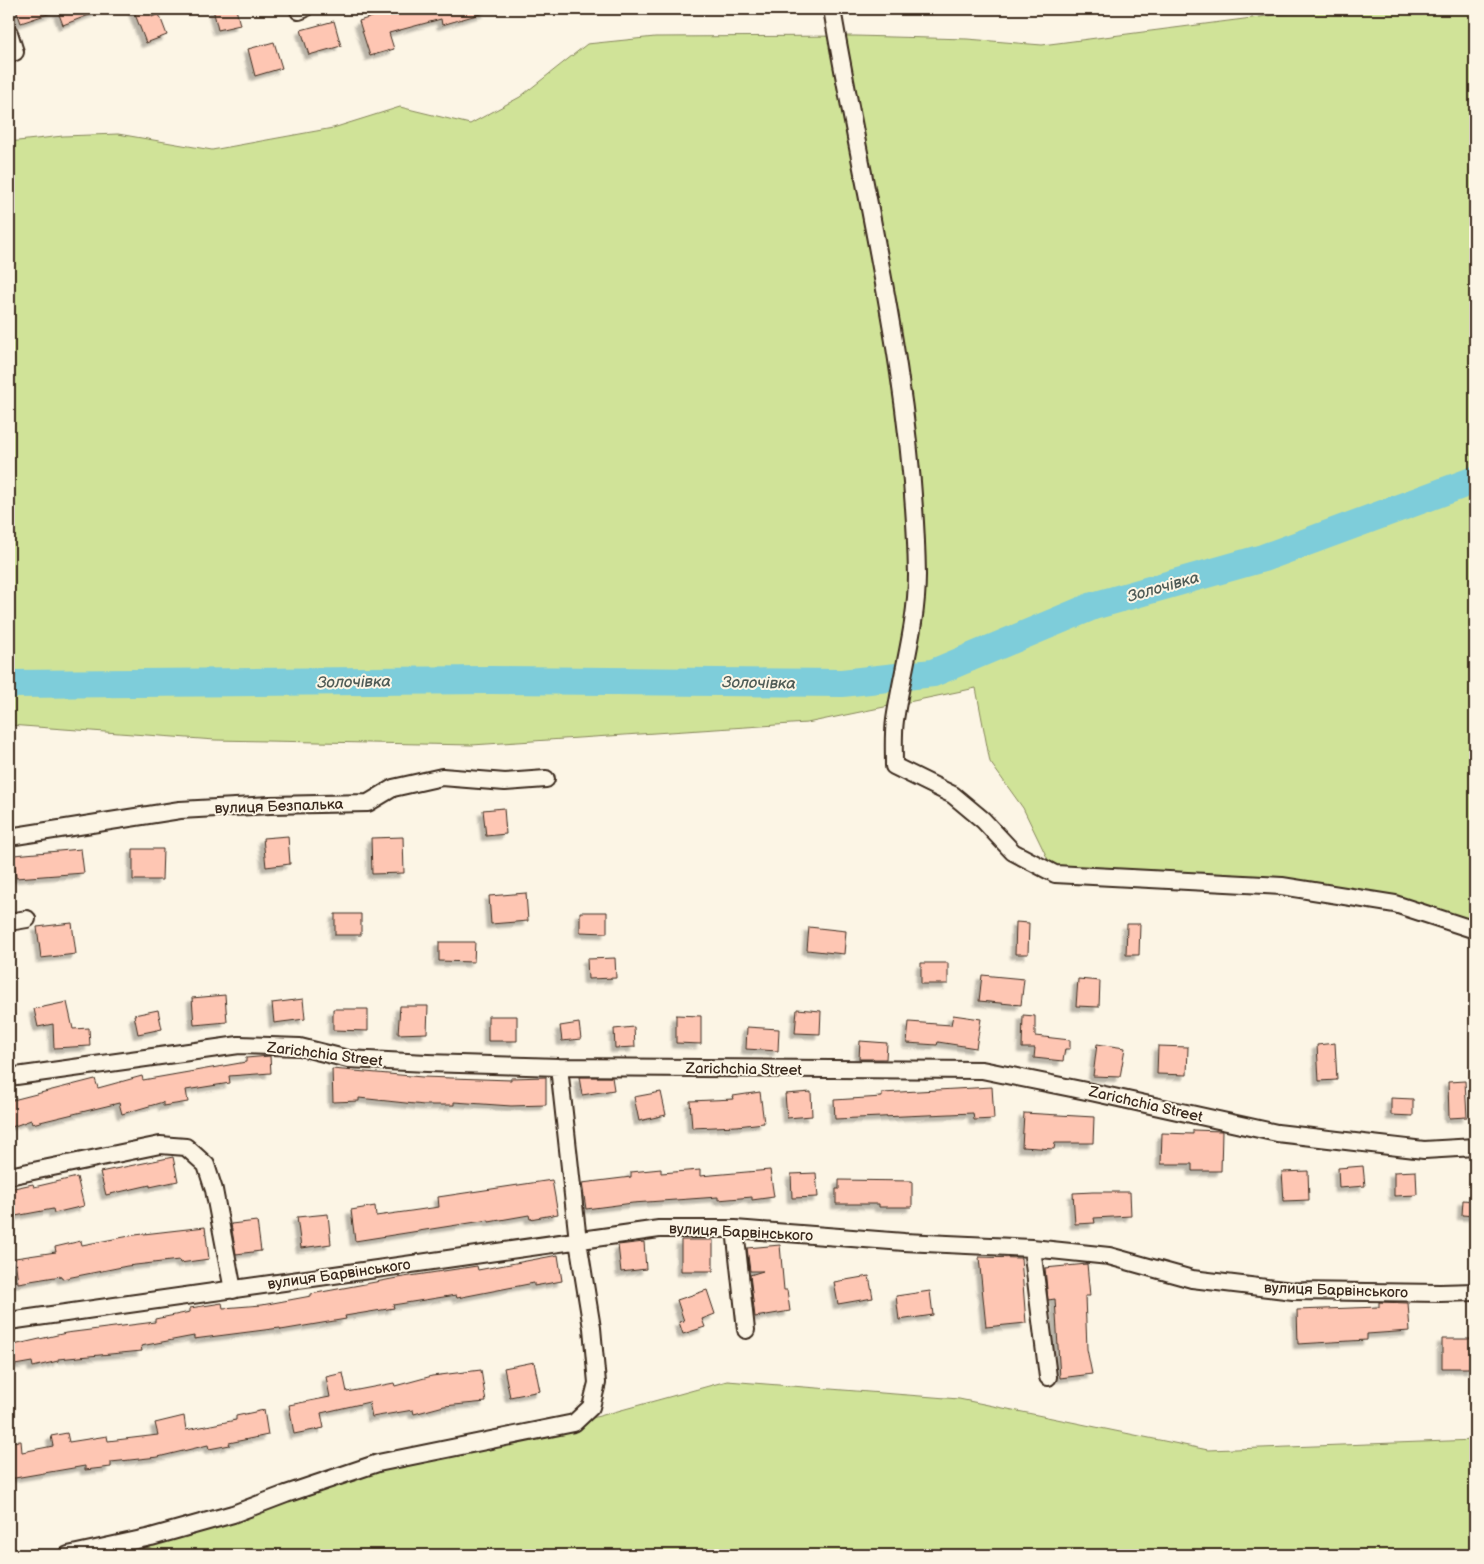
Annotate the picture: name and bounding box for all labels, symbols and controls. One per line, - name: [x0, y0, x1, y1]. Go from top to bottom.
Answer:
- water label: Золочівка: [1125, 568, 1201, 607]
- water label: Золочівка: [317, 672, 391, 693]
- water label: Золочівка: [722, 673, 796, 694]
- street label: вулиця Безпалька: [214, 795, 344, 818]
- street label: Zarichchia Street: [265, 1038, 384, 1071]
- street label: Zarichchia Street: [685, 1059, 803, 1080]
- street label: Zarichchia Street: [1086, 1082, 1205, 1127]
- street label: вулиця Барвінського: [668, 1219, 814, 1246]
- street label: вулиця Барвінського: [266, 1255, 412, 1294]
- street label: вулиця Барвінського: [1264, 1278, 1409, 1303]

